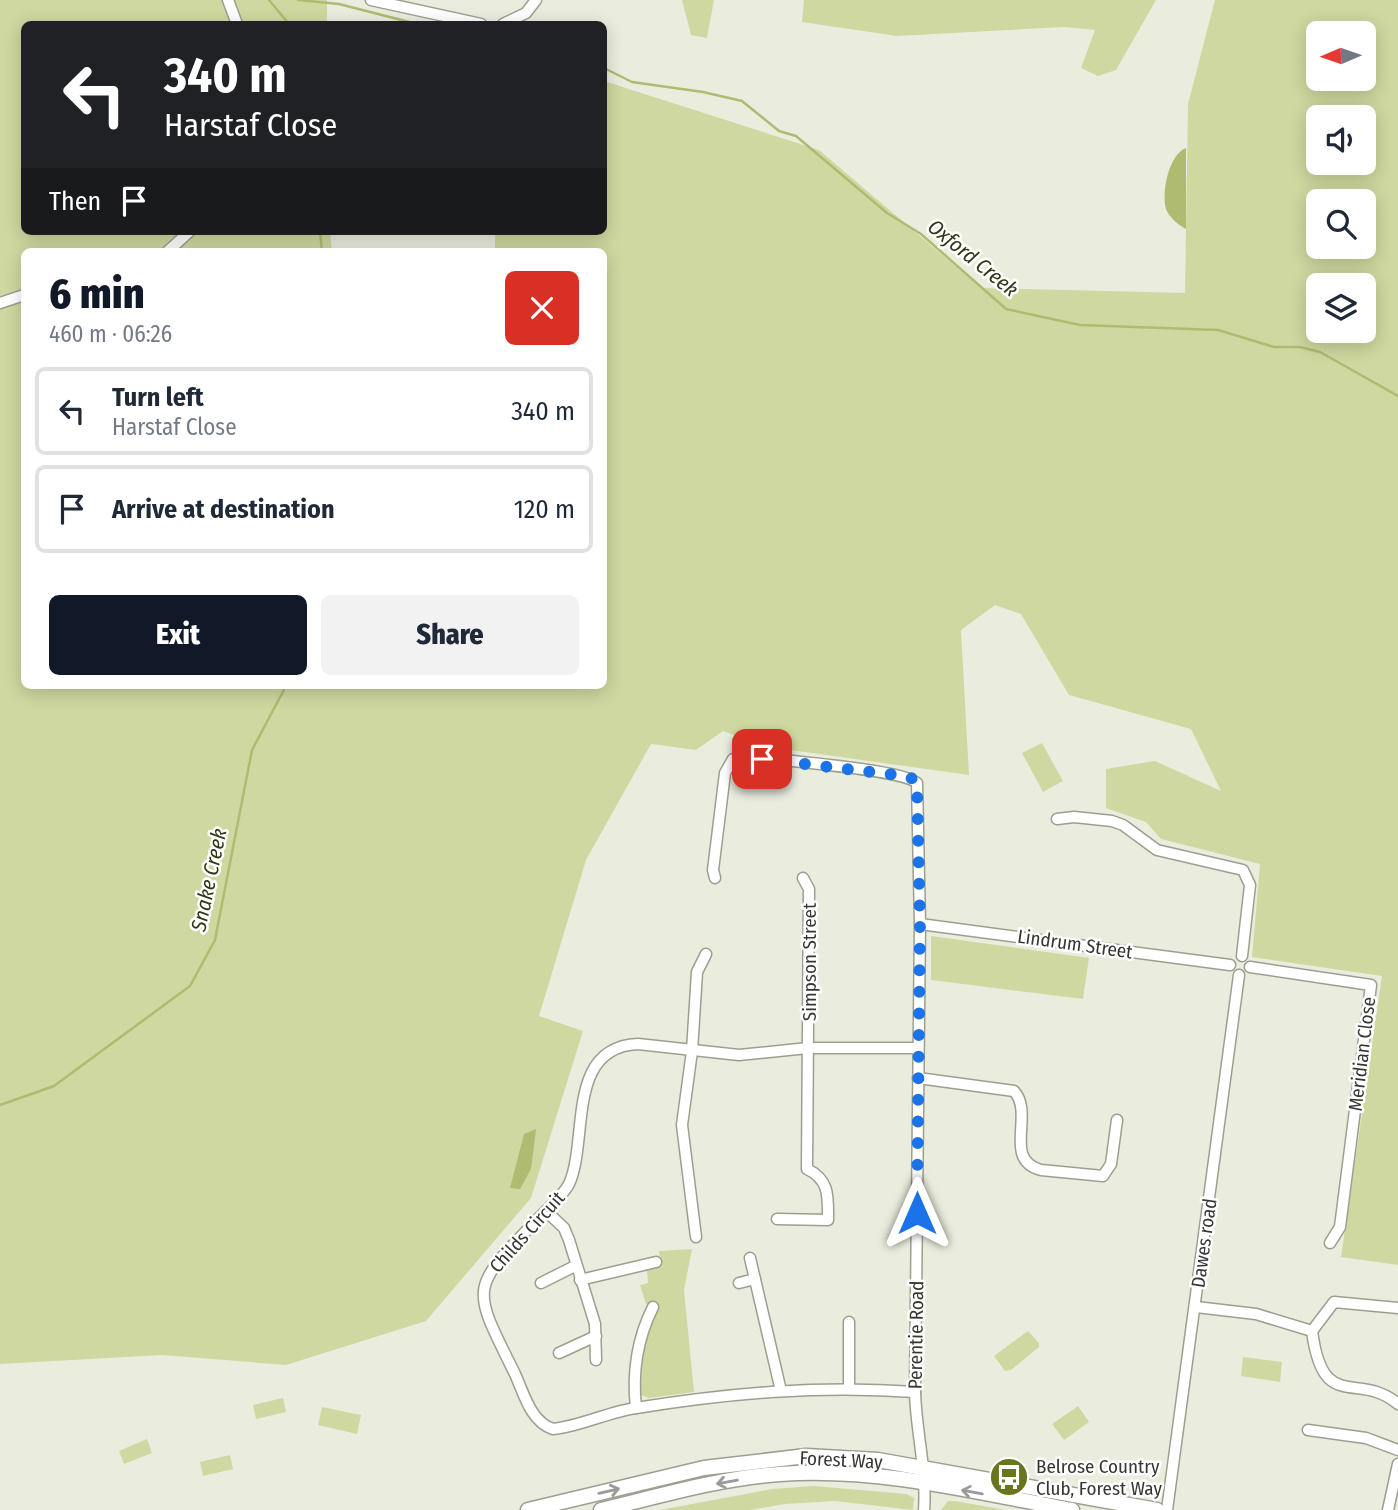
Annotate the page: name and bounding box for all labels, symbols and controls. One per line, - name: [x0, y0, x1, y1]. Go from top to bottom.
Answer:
- north arrow: [1306, 21, 1376, 91]
- map controls: [1306, 21, 1376, 343]
- text: 340 m: [164, 46, 287, 105]
- icon: left: [49, 49, 140, 140]
- button: sound: [1306, 105, 1376, 175]
- text: Harstaf Close: [164, 106, 337, 144]
- icon: arrive: [115, 182, 153, 220]
- text: Then: [49, 186, 101, 217]
- button: search: [1306, 189, 1376, 259]
- water label: Oxford Creek: [922, 214, 1024, 302]
- text: 6 min: [49, 269, 145, 319]
- button: close: [505, 271, 579, 345]
- button: layers: [1306, 273, 1376, 343]
- text: 460 m · 06:26: [49, 320, 172, 348]
- text: Turn left: [112, 382, 204, 413]
- icon: left: [53, 392, 91, 430]
- text: 340 m: [511, 396, 575, 427]
- text: Harstaf Close: [112, 413, 237, 441]
- icon: arrive: [53, 490, 91, 528]
- text: Arrive at destination: [112, 494, 335, 525]
- text: 120 m: [514, 494, 575, 525]
- button: Exit: [49, 595, 307, 675]
- button: Share: [321, 595, 579, 675]
- pin: [732, 729, 792, 789]
- icon: arrive: [743, 740, 781, 778]
- water label: Snake Creek: [185, 826, 233, 935]
- street label: Simpson Street: [798, 902, 821, 1021]
- street label: Lindrum Street: [1016, 925, 1135, 964]
- street label: Meridian Close: [1344, 996, 1380, 1112]
- position arrow: [880, 1176, 954, 1250]
- street label: Childs Circuit: [485, 1186, 570, 1277]
- street label: Dawes road: [1186, 1197, 1222, 1289]
- street label: Perentie Road: [904, 1281, 928, 1389]
- street label: Forest Way: [799, 1446, 884, 1474]
- place label: Belrose Country Club, Forest Way: [1036, 1455, 1162, 1500]
- bus stop icon: Belrose Country Club, Forest Way: [988, 1456, 1030, 1498]
- one-way arrow: [716, 1475, 739, 1489]
- one-way arrow: [597, 1484, 619, 1497]
- one-way arrow: [961, 1485, 984, 1498]

